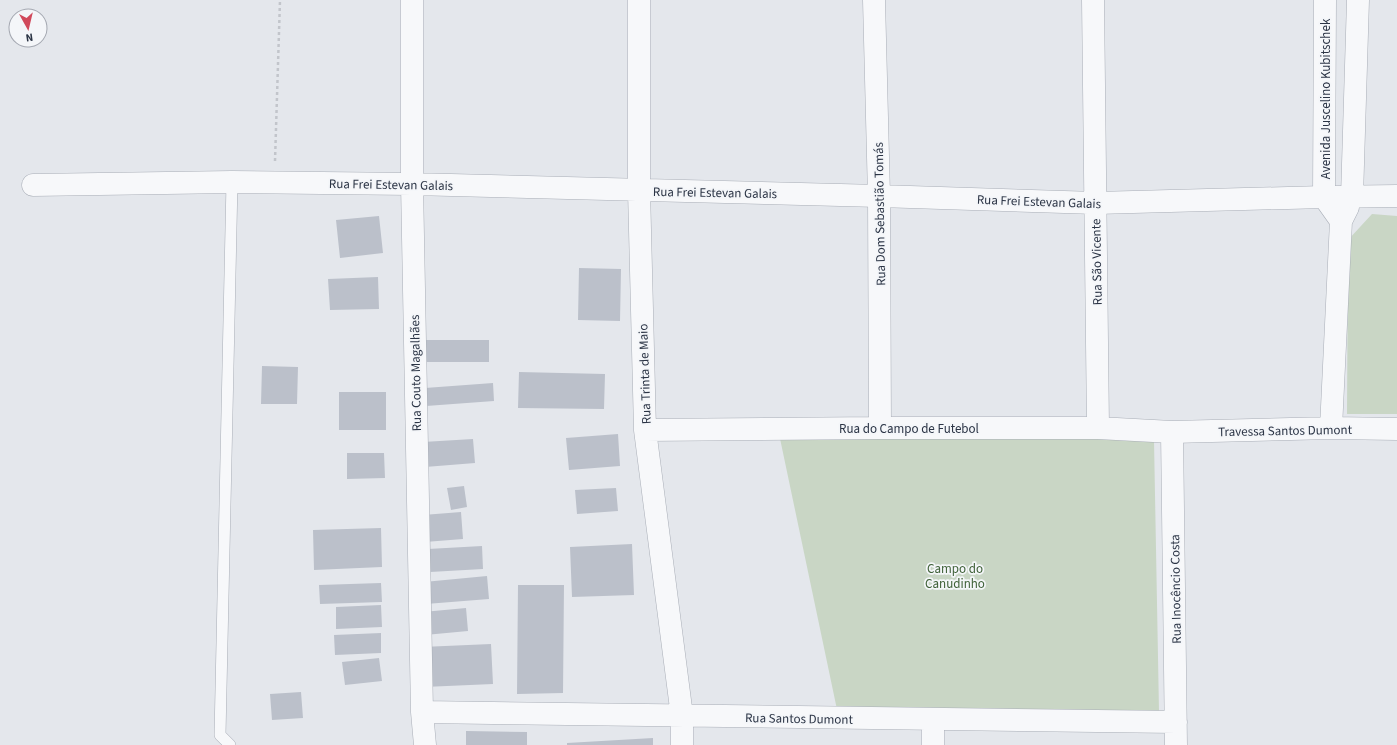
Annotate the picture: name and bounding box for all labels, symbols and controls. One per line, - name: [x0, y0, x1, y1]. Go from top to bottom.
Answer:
- north arrow: [8, 8, 48, 48]
- street label: Avenida Juscelino Kubitschek: [1317, 18, 1335, 179]
- text: N: [25, 29, 34, 45]
- street label: Rua Dom Sebastião Tomás: [870, 141, 890, 286]
- street label: Rua Frei Estevan Galais: [329, 175, 454, 195]
- street label: Rua Frei Estevan Galais: [653, 183, 778, 203]
- street label: Rua Frei Estevan Galais: [977, 191, 1102, 213]
- street label: Rua São Vicente: [1087, 219, 1107, 305]
- street label: Rua Couto Magalhães: [406, 314, 426, 432]
- street label: Rua Trinta de Maio: [634, 323, 656, 425]
- street label: Rua do Campo de Futebol: [839, 420, 979, 438]
- street label: Travessa Santos Dumont: [1218, 421, 1353, 441]
- street label: Rua Inocêncio Costa: [1166, 534, 1186, 644]
- park label: Campo do Canudinho: [925, 560, 985, 593]
- street label: Rua Santos Dumont: [745, 709, 854, 729]

